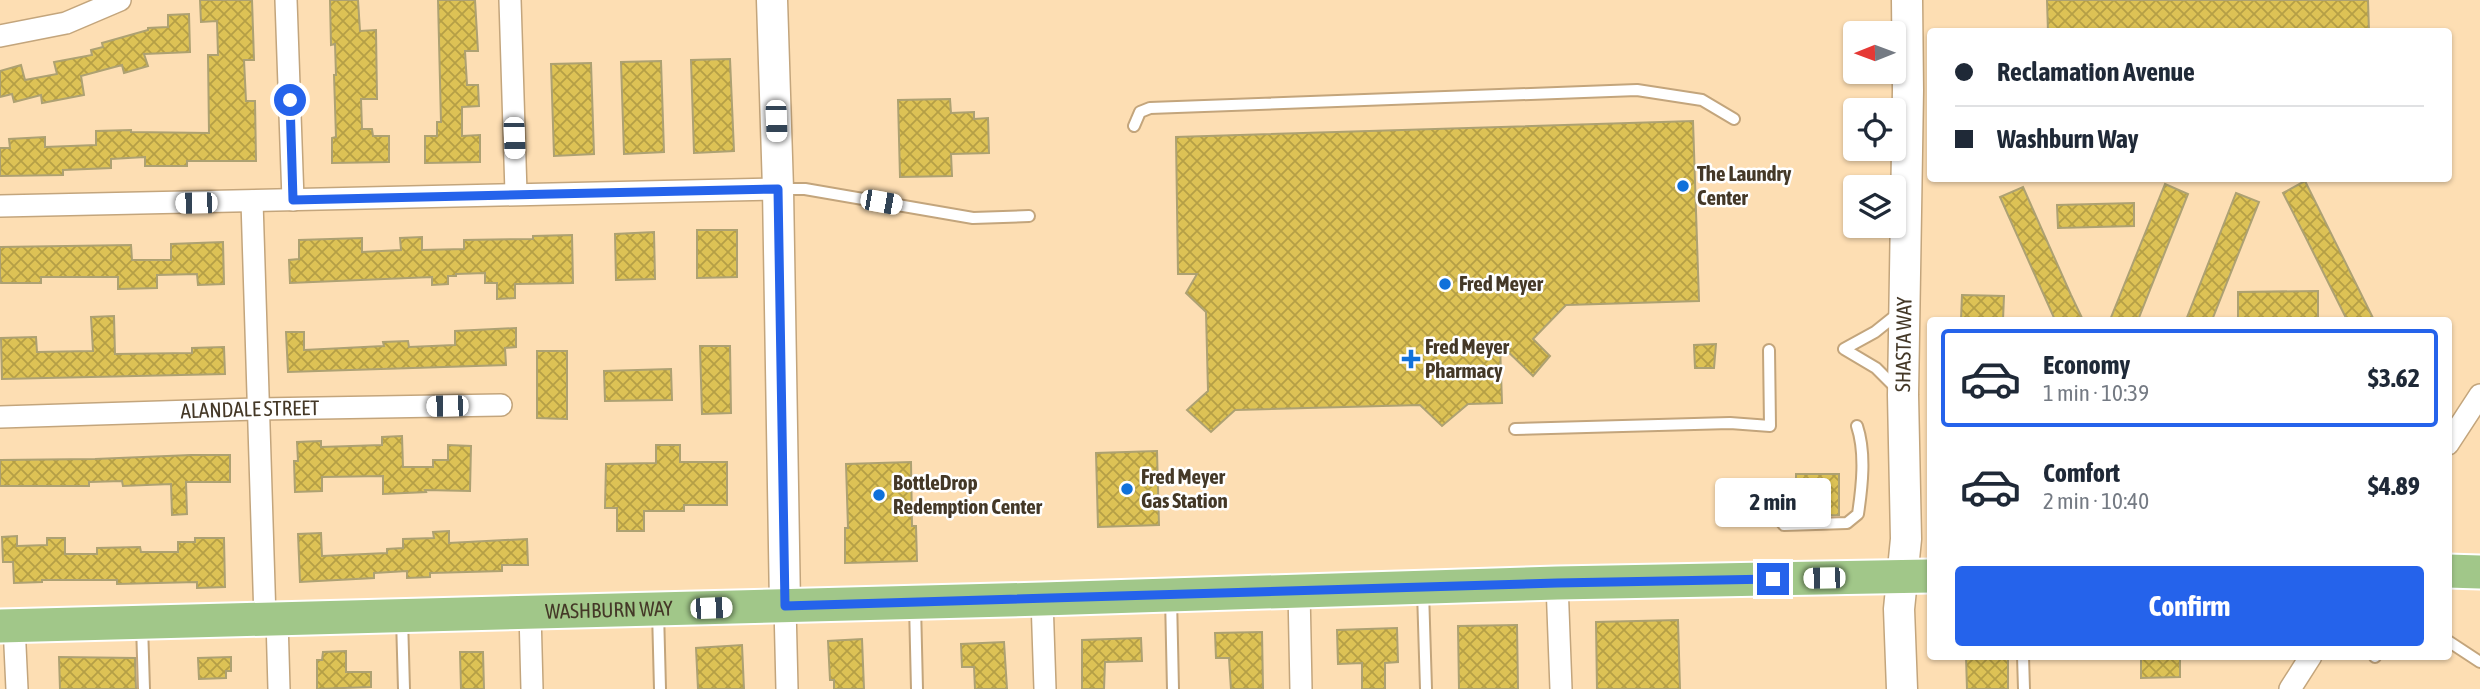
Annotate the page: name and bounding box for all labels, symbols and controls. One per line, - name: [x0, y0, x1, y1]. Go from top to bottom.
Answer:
- north arrow: [1843, 21, 1906, 84]
- map controls: [1843, 21, 1906, 238]
- text: Reclamation Avenue: [1997, 57, 2195, 87]
- route start: [274, 84, 306, 116]
- button: locate: [1843, 98, 1906, 161]
- car: [765, 100, 788, 142]
- car: [503, 117, 526, 159]
- text: Washburn Way: [1997, 124, 2139, 154]
- place label: The Laundry Center: [1697, 161, 1792, 209]
- button: layers: [1843, 175, 1906, 238]
- marker: The Laundry Center: [1675, 178, 1691, 194]
- car: [859, 188, 904, 216]
- car: [175, 192, 218, 214]
- place label: Fred Meyer: [1459, 271, 1544, 295]
- marker: Fred Meyer: [1437, 276, 1453, 292]
- street label: SHASTA WAY: [1890, 296, 1916, 392]
- place label: Fred Meyer Pharmacy: [1425, 334, 1510, 382]
- icon: car: [1959, 347, 2022, 410]
- text: Economy: [2043, 350, 2130, 380]
- marker: Fred Meyer Pharmacy: [1403, 351, 1419, 367]
- text: $3.62: [2368, 363, 2420, 393]
- text: 1 min · 10:39: [2043, 380, 2149, 406]
- street label: ALANDALE STREET: [180, 395, 319, 422]
- car: [426, 395, 469, 417]
- icon: car: [1959, 455, 2022, 518]
- text: Comfort: [2043, 458, 2120, 488]
- place label: Fred Meyer Gas Station: [1141, 464, 1228, 512]
- place label: BottleDrop Redemption Center: [893, 470, 1043, 518]
- text: $4.89: [2368, 471, 2420, 501]
- callout: 2 min: [1715, 477, 1831, 526]
- marker: Fred Meyer Gas Station: [1119, 481, 1135, 497]
- marker: BottleDrop Redemption Center: [871, 487, 887, 503]
- text: 2 min · 10:40: [2043, 488, 2149, 514]
- text: 2 min: [1750, 489, 1796, 515]
- route end: [1757, 563, 1789, 595]
- button: Confirm: [1955, 566, 2424, 646]
- car: [1803, 567, 1846, 589]
- street label: WASHBURN WAY: [545, 596, 674, 623]
- car: [690, 597, 733, 619]

